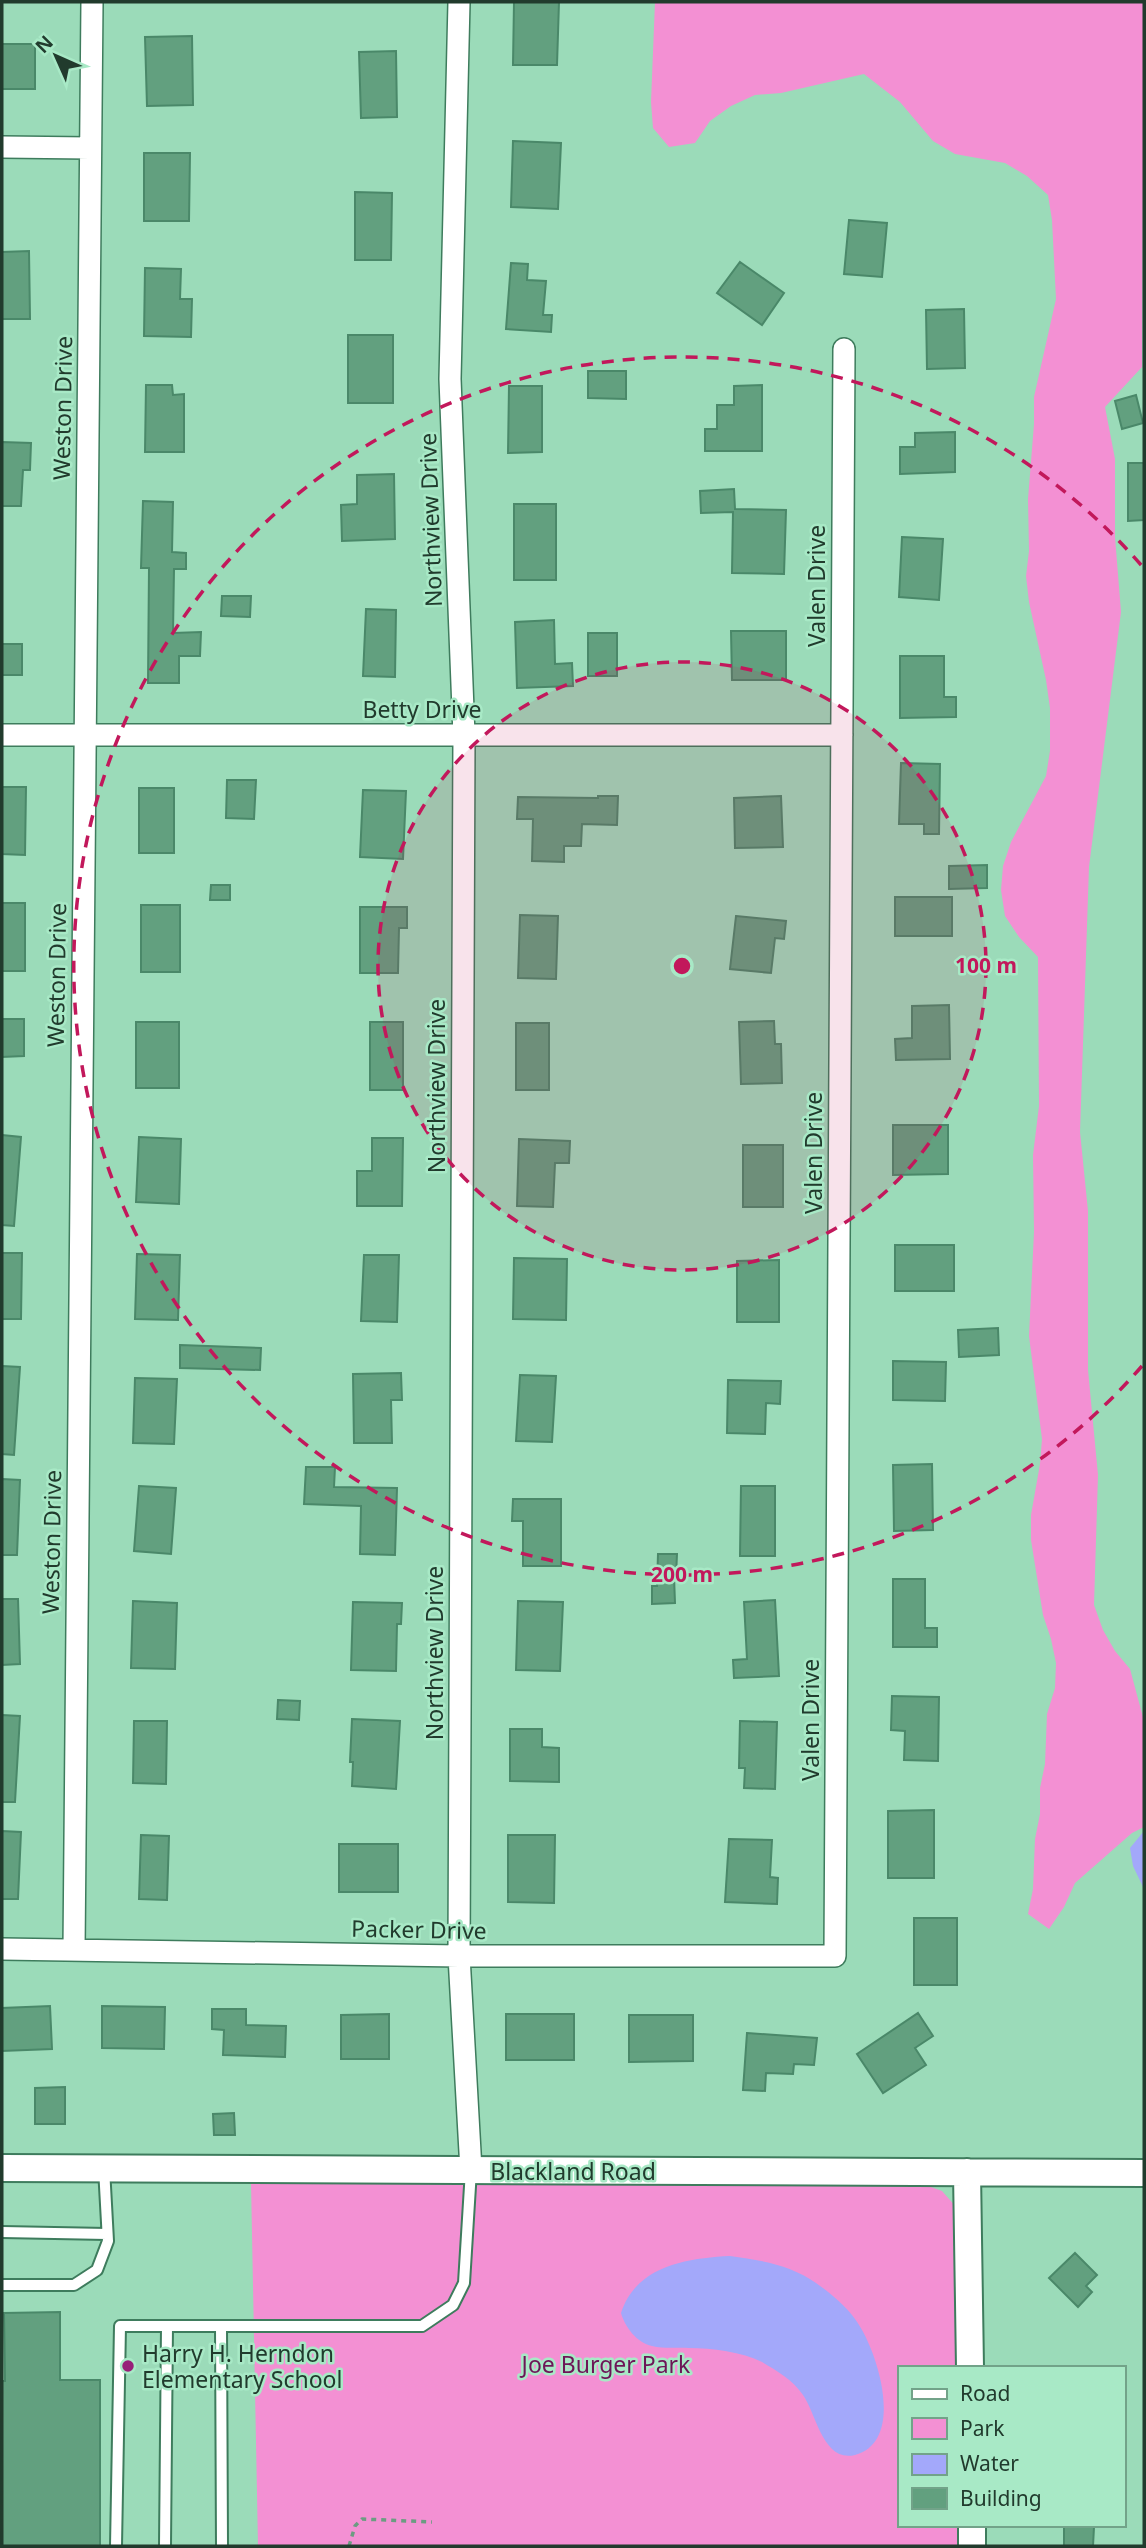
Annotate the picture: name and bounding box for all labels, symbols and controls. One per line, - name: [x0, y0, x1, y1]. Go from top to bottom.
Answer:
- north arrow: [21, 21, 91, 91]
- text: N: [29, 29, 59, 59]
- street label: Weston Drive: [45, 336, 79, 480]
- street label: Northview Drive: [411, 432, 449, 608]
- street label: Valen Drive: [800, 525, 832, 647]
- street label: Betty Drive: [362, 693, 482, 725]
- street label: Weston Drive: [39, 903, 73, 1047]
- text: 100 m: [955, 951, 1017, 979]
- centre of rings: [670, 954, 694, 978]
- street label: Northview Drive: [420, 999, 452, 1173]
- street label: Valen Drive: [797, 1092, 829, 1214]
- street label: Weston Drive: [34, 1470, 68, 1614]
- text: 200 m: [651, 1560, 713, 1588]
- street label: Northview Drive: [418, 1566, 450, 1740]
- street label: Valen Drive: [794, 1659, 826, 1781]
- street label: Packer Drive: [351, 1912, 487, 1946]
- street label: Blackland Road: [490, 2155, 656, 2187]
- place label: Harry H. Herndon Elementary School: [142, 2337, 342, 2395]
- park label: Joe Burger Park: [520, 2348, 691, 2380]
- marker: Harry H. Herndon Elementary School: [120, 2358, 136, 2374]
- legend: [898, 2366, 1125, 2527]
- text: Road: [960, 2379, 1010, 2407]
- text: Park: [960, 2414, 1005, 2442]
- text: Water: [960, 2449, 1019, 2477]
- text: Building: [960, 2484, 1042, 2512]

